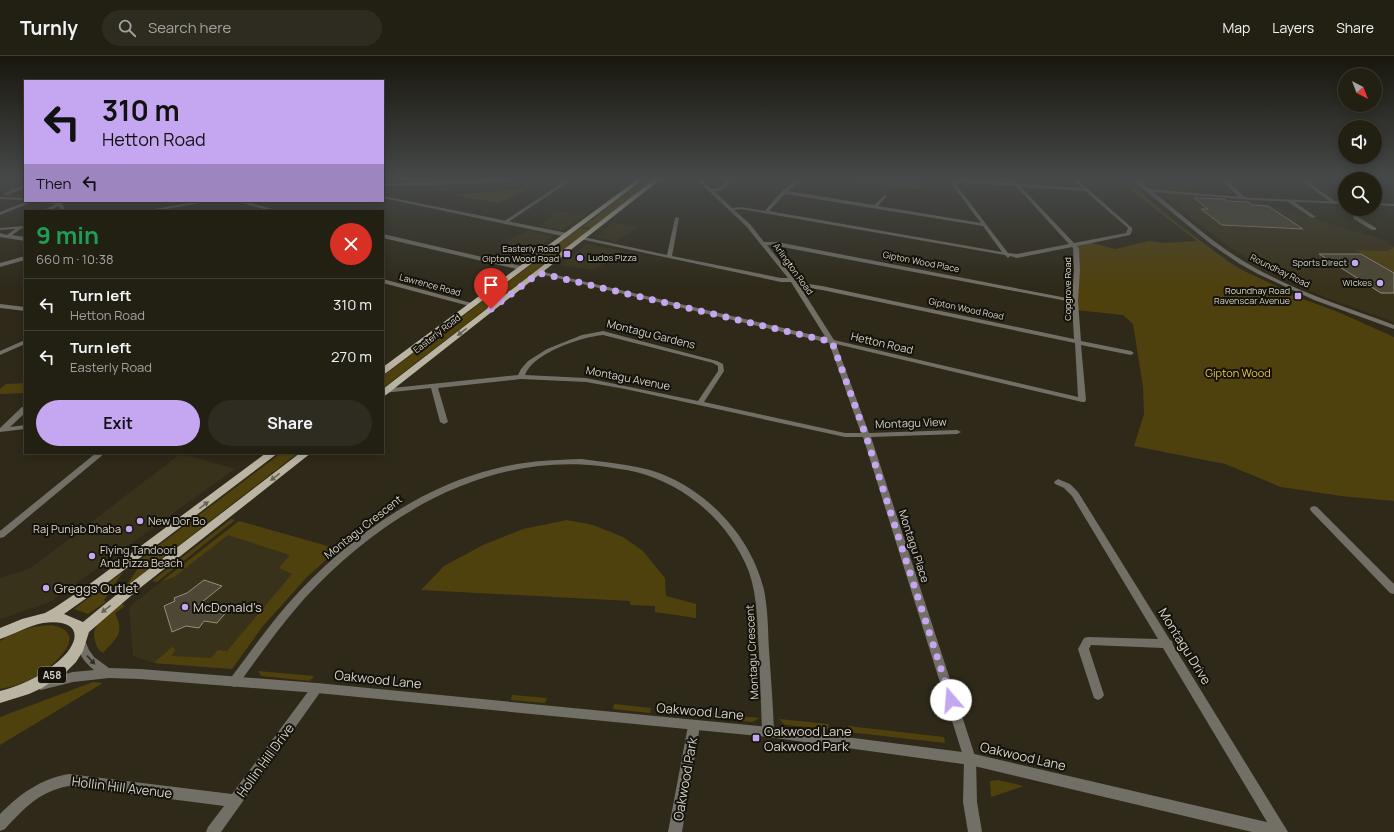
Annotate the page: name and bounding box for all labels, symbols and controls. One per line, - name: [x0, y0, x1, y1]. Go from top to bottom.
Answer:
- search box: [102, 10, 382, 46]
- text: Turnly: [20, 15, 78, 41]
- icon: search: [116, 17, 138, 39]
- text: Search here: [148, 17, 231, 38]
- text: Map: [1222, 18, 1250, 37]
- text: Layers: [1272, 18, 1314, 37]
- text: Share: [1336, 18, 1374, 37]
- north arrow: [1338, 68, 1382, 112]
- map controls: [1338, 68, 1382, 216]
- text: 310 m: [102, 91, 180, 129]
- icon: left: [36, 96, 88, 148]
- button: sound: [1338, 120, 1382, 164]
- text: Hetton Road: [102, 127, 206, 151]
- icon: left: [79, 172, 101, 194]
- button: search: [1338, 172, 1382, 216]
- text: Then: [36, 173, 71, 194]
- text: 9 min: [36, 218, 99, 251]
- button: close: [330, 223, 372, 265]
- street label: Arlington Road: [770, 240, 817, 297]
- place label: Easterly Road Gipton Wood Road: [482, 242, 559, 265]
- street label: Gipton Wood Place: [882, 248, 961, 275]
- marker: Easterly Road Gipton Wood Road: [562, 249, 572, 259]
- text: 660 m · 10:38: [36, 250, 113, 268]
- street label: Roundhay Road: [1248, 250, 1312, 291]
- place label: Ludos Pizza: [588, 251, 637, 264]
- marker: Ludos Pizza: [575, 253, 585, 263]
- place label: Sports Direct: [1292, 256, 1347, 269]
- street label: Copgrove Road: [1061, 257, 1074, 321]
- marker: Sports Direct: [1350, 258, 1360, 268]
- pin: [474, 268, 508, 309]
- street label: Lawrence Road: [398, 270, 462, 299]
- icon: arrive: [480, 274, 502, 296]
- place label: Wickes: [1342, 276, 1372, 289]
- marker: Wickes: [1375, 278, 1385, 288]
- place label: Roundhay Road Ravenscar Avenue: [1214, 284, 1290, 307]
- text: Turn left: [70, 285, 132, 306]
- marker: Roundhay Road Ravenscar Avenue: [1293, 291, 1303, 301]
- icon: left: [36, 294, 58, 316]
- text: 310 m: [333, 294, 372, 315]
- street label: Gipton Wood Road: [927, 294, 1005, 323]
- text: Hetton Road: [70, 306, 145, 324]
- street label: Easterly Road: [410, 311, 463, 356]
- street label: Montagu Gardens: [605, 315, 697, 352]
- one-way arrow: [457, 327, 468, 336]
- street label: Hetton Road: [850, 328, 915, 357]
- text: Turn left: [70, 337, 132, 358]
- icon: left: [36, 346, 58, 368]
- text: 270 m: [331, 346, 372, 367]
- text: Easterly Road: [70, 358, 152, 376]
- street label: Montagu Avenue: [585, 362, 672, 393]
- park label: Gipton Wood: [1205, 365, 1271, 380]
- button: Exit: [36, 400, 200, 446]
- button: Share: [208, 400, 372, 446]
- street label: Montagu View: [875, 414, 948, 431]
- one-way arrow: [269, 473, 280, 481]
- street label: Montagu Crescent: [321, 491, 405, 562]
- one-way arrow: [198, 501, 209, 509]
- street label: Montagu Place: [896, 508, 933, 585]
- place label: New Dor Bo: [148, 513, 206, 528]
- marker: New Dor Bo: [135, 516, 145, 526]
- place label: Raj Punjab Dhaba: [33, 521, 121, 536]
- marker: Raj Punjab Dhaba: [124, 524, 134, 534]
- place label: Flying Tandoori And Pizza Beach: [100, 542, 183, 570]
- marker: Flying Tandoori And Pizza Beach: [87, 551, 97, 561]
- place label: Greggs Outlet: [54, 579, 138, 597]
- marker: Greggs Outlet: [41, 583, 51, 593]
- place label: McDonald's: [193, 598, 262, 616]
- marker: McDonald's: [180, 602, 190, 612]
- one-way arrow: [101, 604, 112, 613]
- street label: Montagu Crescent: [742, 604, 761, 700]
- street label: Montagu Drive: [1154, 604, 1216, 688]
- one-way arrow: [86, 655, 95, 666]
- street label: Oakwood Lane: [333, 665, 423, 693]
- road number: A58: [38, 667, 66, 683]
- position arrow: [930, 679, 972, 721]
- street label: Oakwood Lane: [656, 698, 745, 724]
- street label: Hollin Hill Drive: [232, 719, 298, 800]
- place label: Oakwood Lane Oakwood Park: [764, 722, 852, 755]
- marker: Oakwood Lane Oakwood Park: [751, 733, 761, 743]
- street label: Oakwood Park: [669, 735, 701, 822]
- street label: Oakwood Lane: [978, 737, 1068, 775]
- street label: Hollin Hill Avenue: [71, 772, 174, 802]

